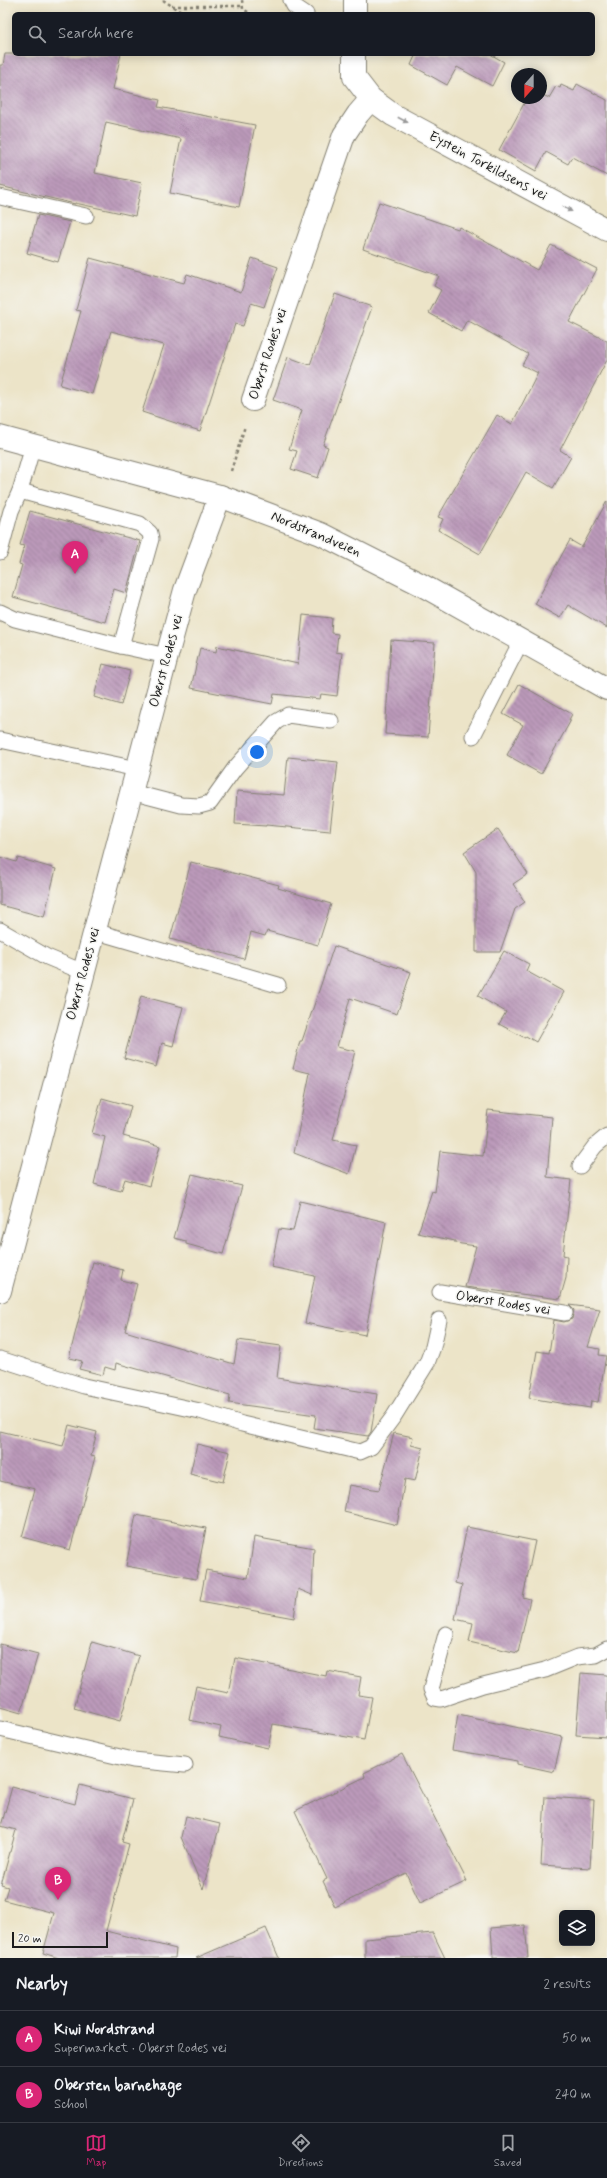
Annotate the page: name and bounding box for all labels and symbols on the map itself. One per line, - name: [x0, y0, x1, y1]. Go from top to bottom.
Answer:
- north arrow: [511, 68, 547, 104]
- one-way arrow: [397, 117, 409, 124]
- street label: Eystein Torkildsens vei: [426, 127, 551, 205]
- one-way arrow: [561, 205, 573, 212]
- street label: Oberst Rodes vei: [245, 306, 291, 402]
- street label: Nordstrandveien: [268, 507, 364, 561]
- pin: A: [62, 541, 88, 574]
- street label: Oberst Rodes vei: [145, 612, 187, 709]
- your location: [247, 742, 267, 762]
- street label: Oberst Rodes vei: [62, 925, 104, 1022]
- street label: Oberst Rodes vei: [455, 1287, 552, 1319]
- pin: B: [45, 1867, 71, 1900]
- scale bar: [12, 1930, 108, 1949]

